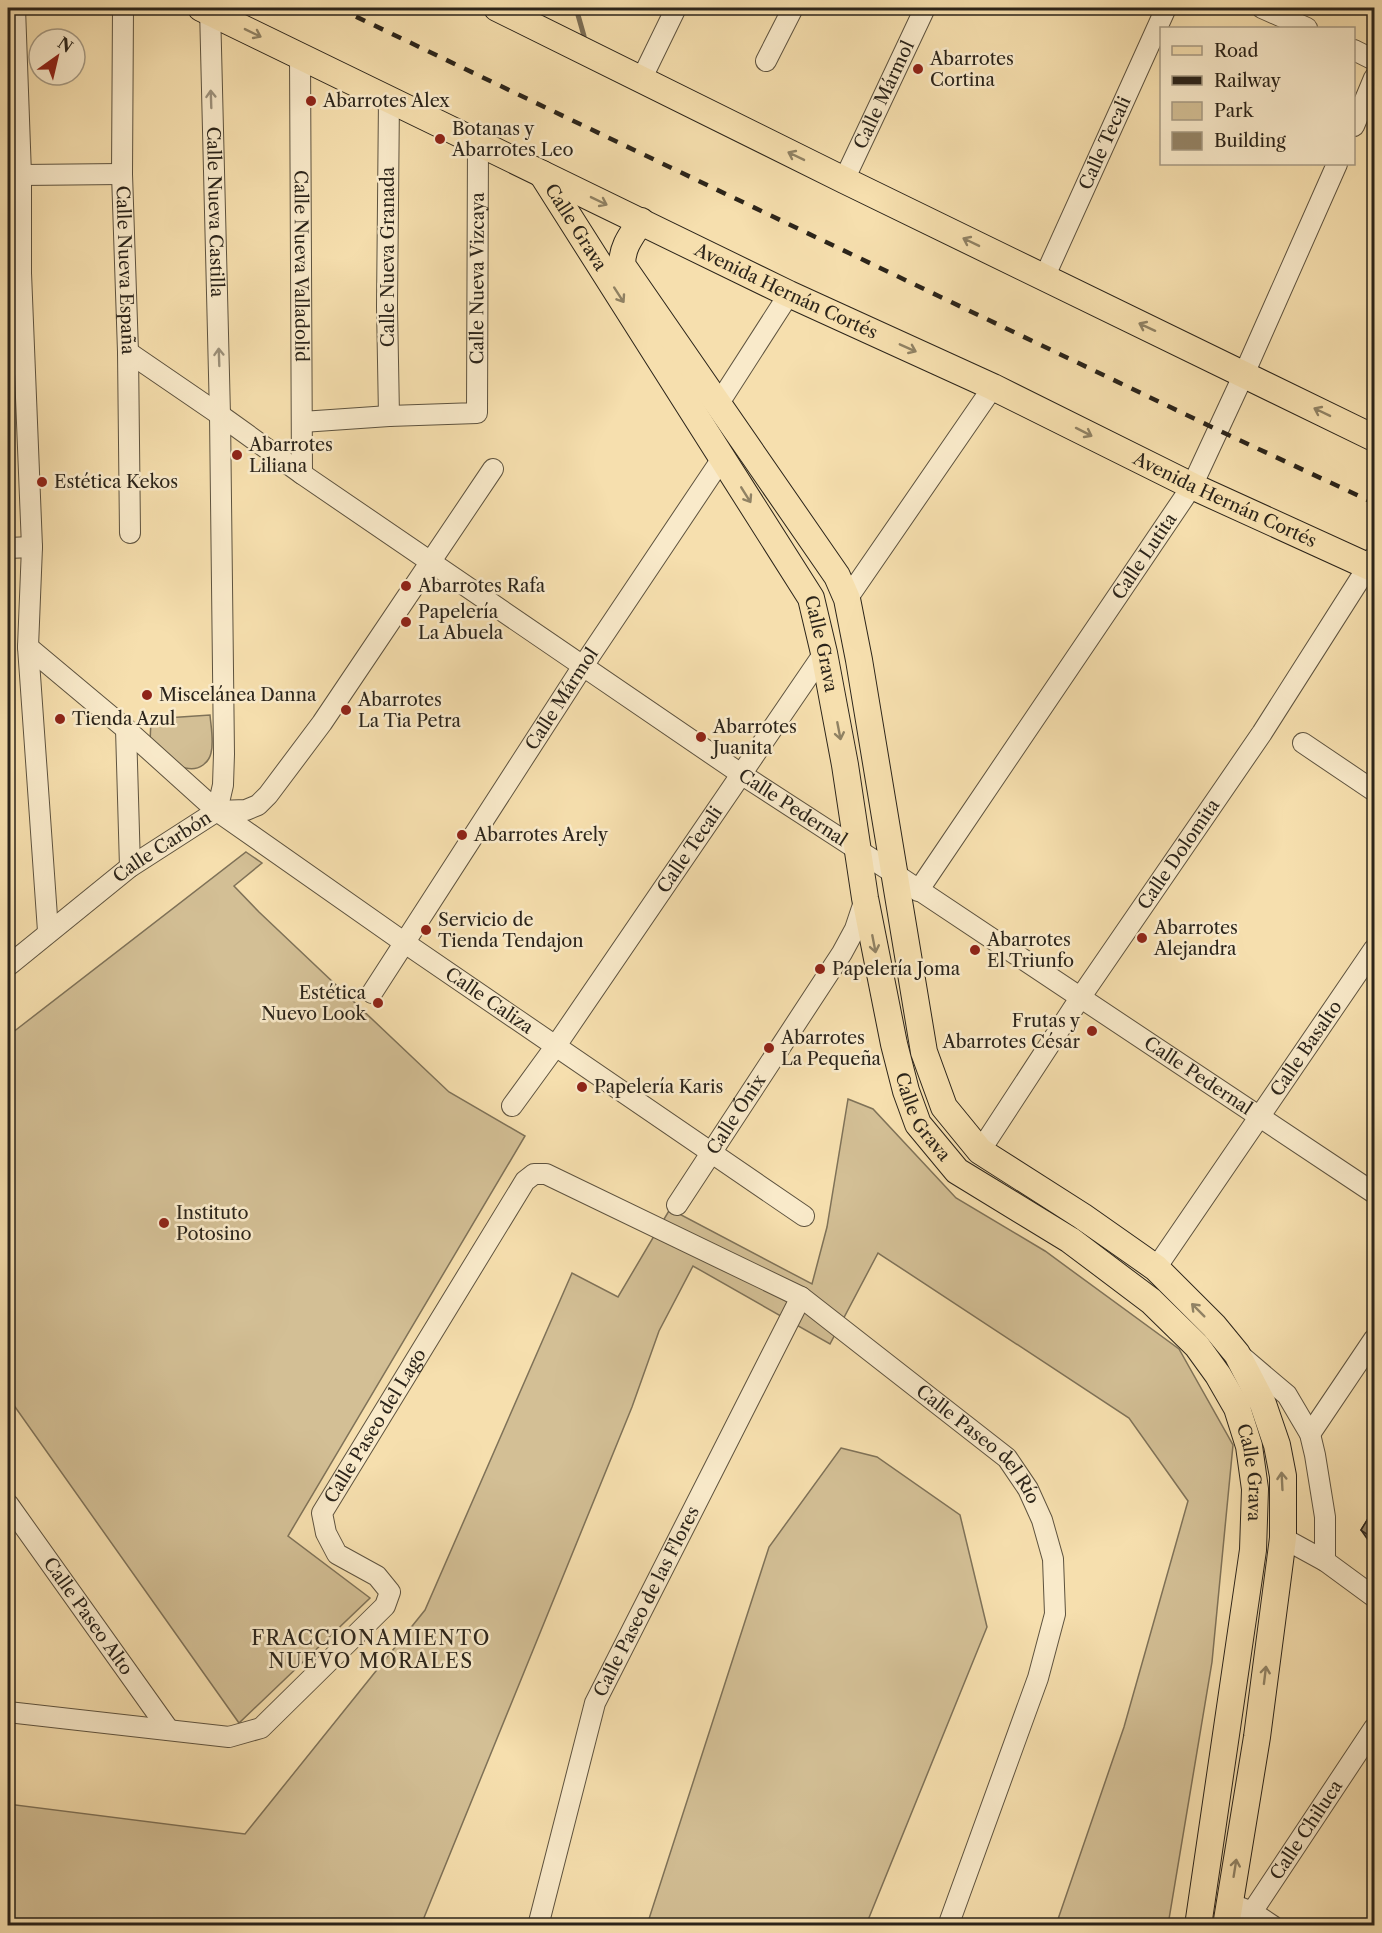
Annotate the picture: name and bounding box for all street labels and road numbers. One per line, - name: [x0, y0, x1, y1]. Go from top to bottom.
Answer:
- street label: Calle Mármol: [849, 37, 919, 153]
- street label: Calle Tecali: [1074, 92, 1136, 193]
- street label: Calle Nueva Castilla: [202, 126, 228, 298]
- street label: Calle Nueva Granada: [377, 166, 399, 347]
- street label: Calle Nueva Valladolid: [290, 170, 312, 362]
- street label: Calle Grava: [540, 180, 612, 275]
- street label: Calle Nueva España: [111, 185, 139, 355]
- street label: Calle Nueva Vizcaya: [466, 192, 489, 364]
- street label: Avenida Hernán Cortés: [690, 238, 881, 344]
- street label: Avenida Hernán Cortés: [1129, 447, 1320, 552]
- street label: Calle Lutita: [1107, 509, 1182, 604]
- street label: Calle Grava: [800, 593, 842, 695]
- street label: Calle Mármol: [521, 644, 603, 754]
- street label: Calle Pedernal: [734, 764, 851, 851]
- street label: Calle Dolomita: [1133, 795, 1225, 914]
- street label: Calle Tecali: [652, 802, 727, 897]
- street label: Calle Carbón: [109, 807, 215, 887]
- street label: Calle Caliza: [441, 963, 538, 1039]
- street label: Calle Basalto: [1266, 996, 1347, 1101]
- street label: Calle Pedernal: [1140, 1032, 1256, 1120]
- street label: Calle Ónix: [702, 1070, 771, 1159]
- street label: Calle Grava: [891, 1070, 955, 1166]
- street label: Calle Paseo del Lago: [320, 1345, 431, 1507]
- street label: Calle Paseo del Río: [912, 1380, 1044, 1507]
- street label: Calle Grava: [1232, 1421, 1266, 1522]
- street label: Calle Paseo de las Flores: [589, 1503, 704, 1700]
- street label: Calle Paseo Alto: [39, 1553, 137, 1680]
- street label: Calle Chiluca: [1265, 1776, 1348, 1884]

